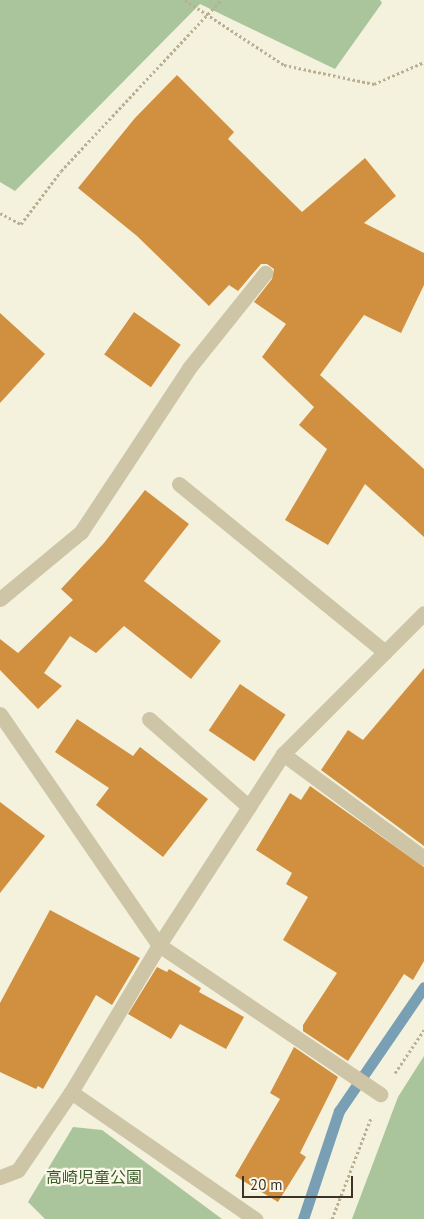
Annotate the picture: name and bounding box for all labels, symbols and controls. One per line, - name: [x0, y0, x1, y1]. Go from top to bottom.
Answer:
- scale bar: [244, 1166, 355, 1198]
- park label: 高崎児童公園: [46, 1167, 142, 1187]
- text: 20 m: [250, 1175, 283, 1194]

